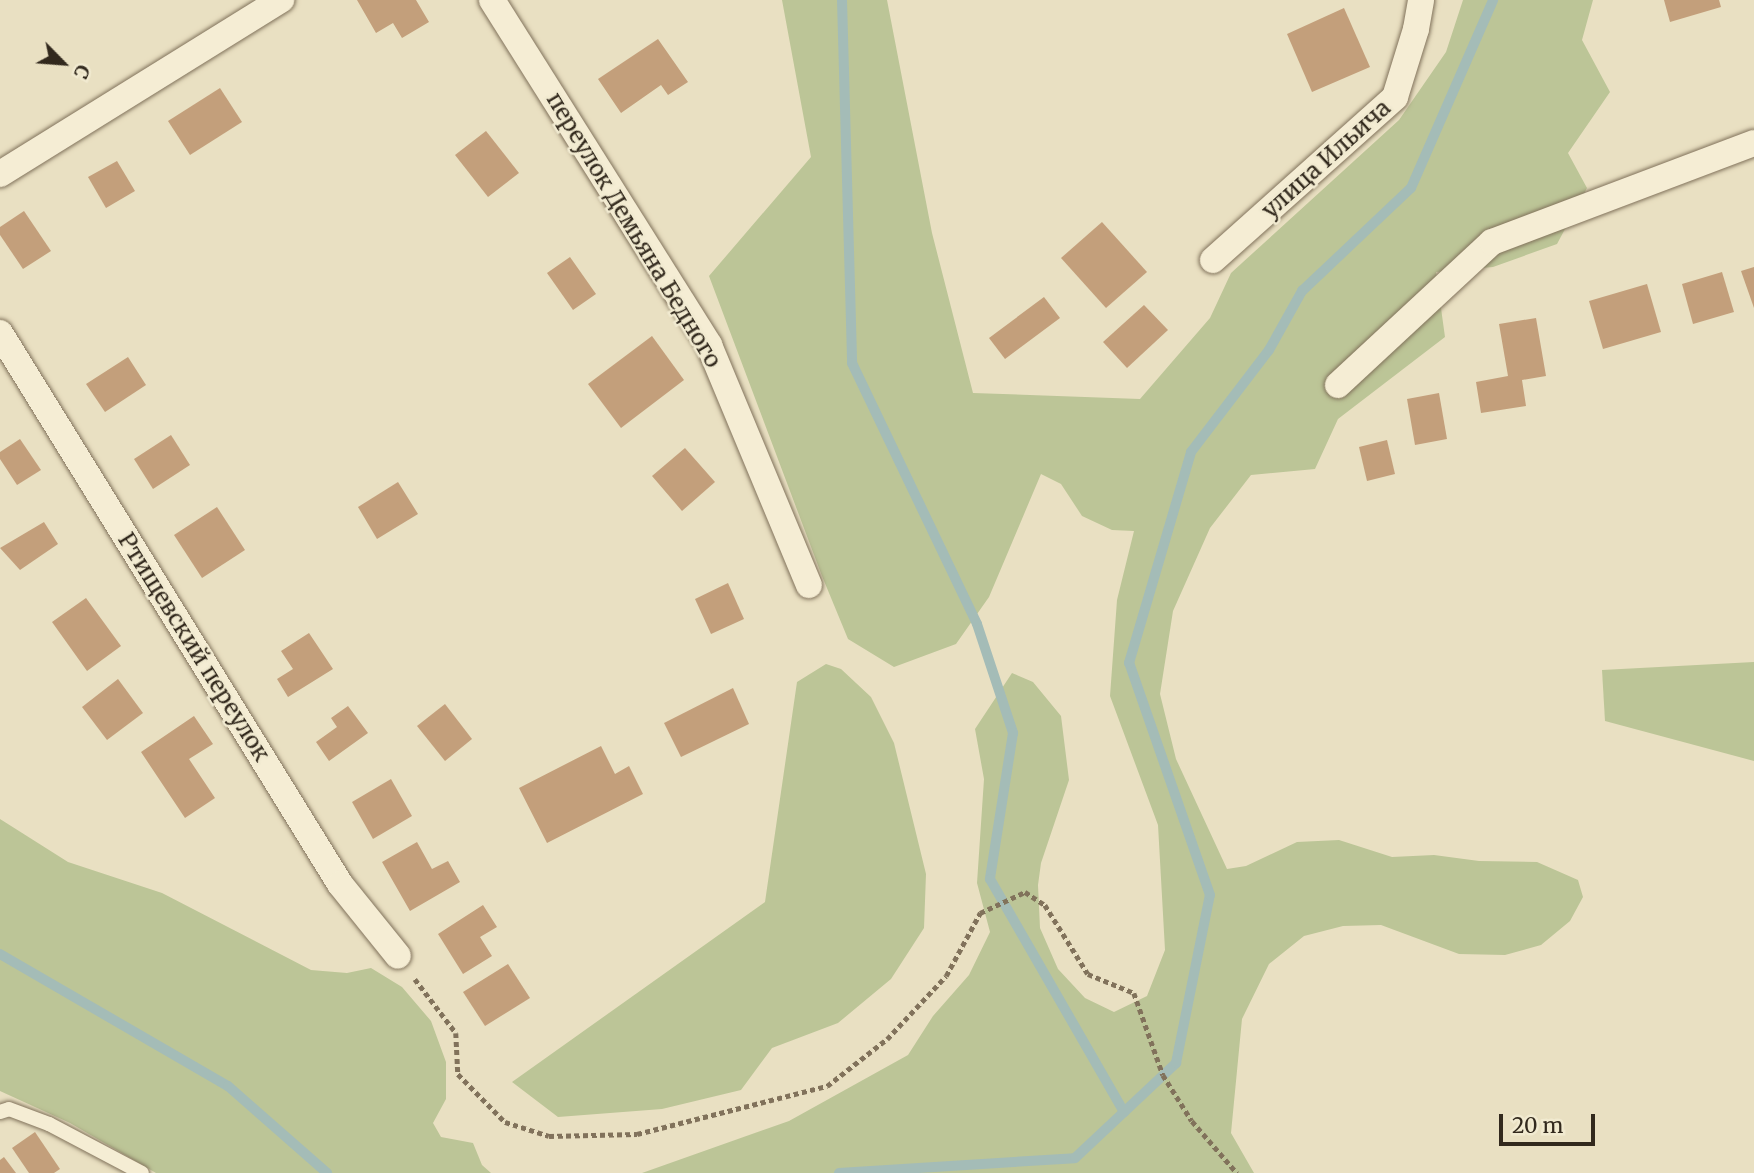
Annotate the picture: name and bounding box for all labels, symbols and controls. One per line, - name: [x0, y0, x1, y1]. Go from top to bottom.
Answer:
- north arrow: [28, 28, 98, 98]
- text: С: [68, 61, 96, 83]
- street label: переулок Демьяна Бедного: [541, 87, 727, 373]
- street label: улица Ильича: [1256, 94, 1396, 224]
- street label: Ртищевский переулок: [112, 528, 276, 766]
- scale bar: [1502, 1100, 1598, 1144]
- text: 20 m: [1512, 1112, 1563, 1139]

